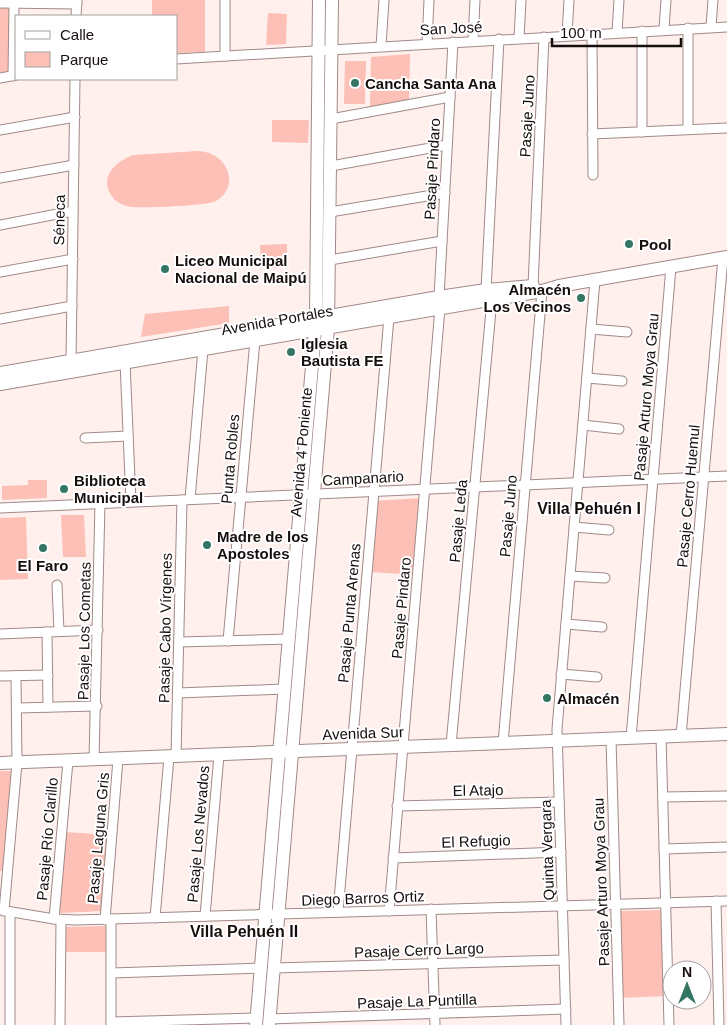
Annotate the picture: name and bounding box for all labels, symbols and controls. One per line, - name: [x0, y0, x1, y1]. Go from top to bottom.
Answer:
- legend: [15, 15, 178, 80]
- scale bar: [552, 15, 681, 47]
- street label: San José: [419, 18, 483, 38]
- text: 100 m: [560, 24, 602, 41]
- text: Calle: [60, 26, 94, 43]
- text: Parque: [60, 51, 108, 68]
- street label: Pasaje Juno: [516, 74, 538, 158]
- place label: Cancha Santa Ana: [365, 75, 497, 92]
- marker: Cancha Santa Ana: [349, 77, 361, 89]
- street label: Pasaje Pindaro: [421, 118, 443, 220]
- street label: Séneca: [50, 194, 68, 246]
- place label: Pool: [639, 236, 672, 253]
- marker: Pool: [623, 238, 635, 250]
- place label: Liceo Municipal Nacional de Maipú: [175, 252, 307, 286]
- marker: Liceo Municipal Nacional de Maipú: [159, 263, 171, 275]
- place label: Almacén Los Vecinos: [483, 281, 571, 315]
- marker: Almacén Los Vecinos: [575, 292, 587, 304]
- street label: Avenida Portales: [220, 302, 334, 338]
- street label: Pasaje Arturo Moya Grau: [630, 312, 662, 482]
- place label: Iglesia Bautista FE: [301, 335, 384, 369]
- marker: Iglesia Bautista FE: [285, 346, 297, 358]
- street label: Avenida 4 Poniente: [287, 387, 315, 517]
- street label: Punta Robles: [218, 413, 242, 505]
- street label: Pasaje Cerro Huemul: [673, 424, 703, 568]
- street label: Campanario: [322, 467, 404, 489]
- place label: Biblioteca Municipal: [74, 472, 146, 506]
- street label: Pasaje Juno: [496, 474, 520, 558]
- street label: Pasaje Leda: [446, 478, 470, 563]
- marker: Biblioteca Municipal: [58, 483, 70, 495]
- district label: Villa Pehuén I: [537, 500, 641, 517]
- place label: Madre de los Apostoles: [217, 528, 309, 562]
- marker: Madre de los Apostoles: [201, 539, 213, 551]
- marker: El Faro: [37, 542, 49, 554]
- street label: Pasaje Punta Arenas: [334, 542, 364, 684]
- street label: Pasaje Cabo Vírgenes: [155, 553, 175, 703]
- place label: El Faro: [18, 557, 68, 574]
- street label: Pasaje Pindaro: [388, 557, 414, 659]
- street label: Pasaje Los Cometas: [74, 562, 94, 700]
- place label: Almacén: [557, 690, 620, 707]
- marker: Almacén: [541, 692, 553, 704]
- street label: Avenida Sur: [322, 723, 404, 743]
- street label: Pasaje Los Nevados: [184, 765, 212, 903]
- street label: Pasaje Laguna Gris: [84, 772, 112, 904]
- street label: Pasaje Río Clarillo: [33, 777, 61, 901]
- street label: El Atajo: [452, 781, 504, 799]
- street label: Pasaje Arturo Moya Grau: [590, 798, 612, 966]
- street label: Quinta Vergara: [537, 799, 557, 901]
- street label: El Refugio: [441, 831, 511, 851]
- street label: Diego Barros Ortiz: [301, 887, 425, 909]
- district label: Villa Pehuén II: [190, 923, 298, 940]
- street label: Pasaje Cerro Largo: [354, 939, 484, 961]
- north arrow: [662, 960, 712, 1010]
- text: N: [682, 964, 692, 980]
- street label: Pasaje La Puntilla: [357, 990, 478, 1012]

